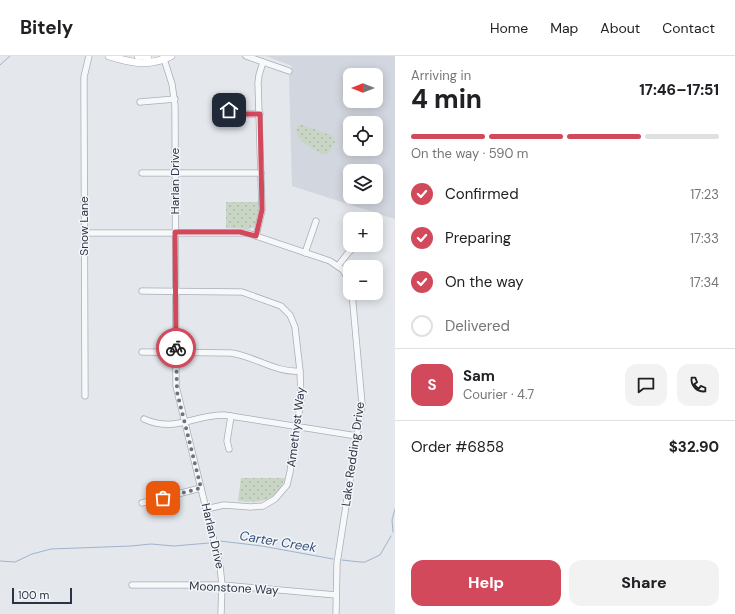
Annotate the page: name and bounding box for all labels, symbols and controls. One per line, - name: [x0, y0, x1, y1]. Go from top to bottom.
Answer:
- text: Bitely: [20, 15, 73, 40]
- text: Home: [490, 19, 528, 37]
- text: Map: [550, 19, 578, 37]
- text: About: [600, 19, 640, 37]
- text: Contact: [662, 19, 715, 37]
- text: Arriving in: [411, 67, 471, 84]
- north arrow: [343, 68, 383, 108]
- map controls: [343, 68, 383, 300]
- text: 17:46–17:51: [639, 80, 719, 100]
- text: 4 min: [411, 82, 482, 116]
- pin: [212, 93, 246, 127]
- icon: home: [218, 99, 240, 121]
- button: locate: [343, 116, 383, 156]
- text: On the way · 590 m: [411, 145, 528, 162]
- street label: Harlan Drive: [167, 147, 183, 214]
- button: layers: [343, 164, 383, 204]
- icon: check: [411, 183, 433, 205]
- text: Confirmed: [445, 184, 519, 204]
- text: 17:23: [690, 186, 719, 203]
- street label: Snow Lane: [76, 196, 92, 256]
- button: +: [343, 212, 383, 252]
- icon: check: [411, 227, 433, 249]
- text: Preparing: [445, 228, 511, 248]
- text: 17:33: [690, 230, 719, 247]
- button: −: [343, 260, 383, 300]
- icon: check: [411, 271, 433, 293]
- text: On the way: [445, 272, 524, 292]
- text: 17:34: [690, 274, 719, 291]
- text: Delivered: [445, 316, 510, 336]
- courier: [156, 328, 196, 368]
- icon: bike: [165, 337, 187, 359]
- button: chat: [625, 364, 667, 406]
- button: phone: [677, 364, 719, 406]
- text: Sam: [463, 366, 495, 386]
- text: S: [427, 375, 437, 395]
- street label: Amethyst Way: [283, 386, 309, 468]
- text: Courier · 4.7: [463, 386, 534, 403]
- street label: Lake Redding Drive: [338, 401, 368, 507]
- text: Order #6858: [411, 437, 504, 457]
- text: $32.90: [669, 437, 719, 457]
- pin: [146, 481, 180, 515]
- icon: bag: [152, 487, 174, 509]
- street label: Harlan Drive: [198, 502, 228, 571]
- water label: Carter Creek: [238, 527, 318, 556]
- button: Help: [411, 560, 561, 606]
- button: Share: [569, 560, 719, 606]
- street label: Moonstone Way: [189, 578, 279, 598]
- scale bar: [12, 586, 72, 605]
- text: 100 m: [18, 588, 49, 602]

